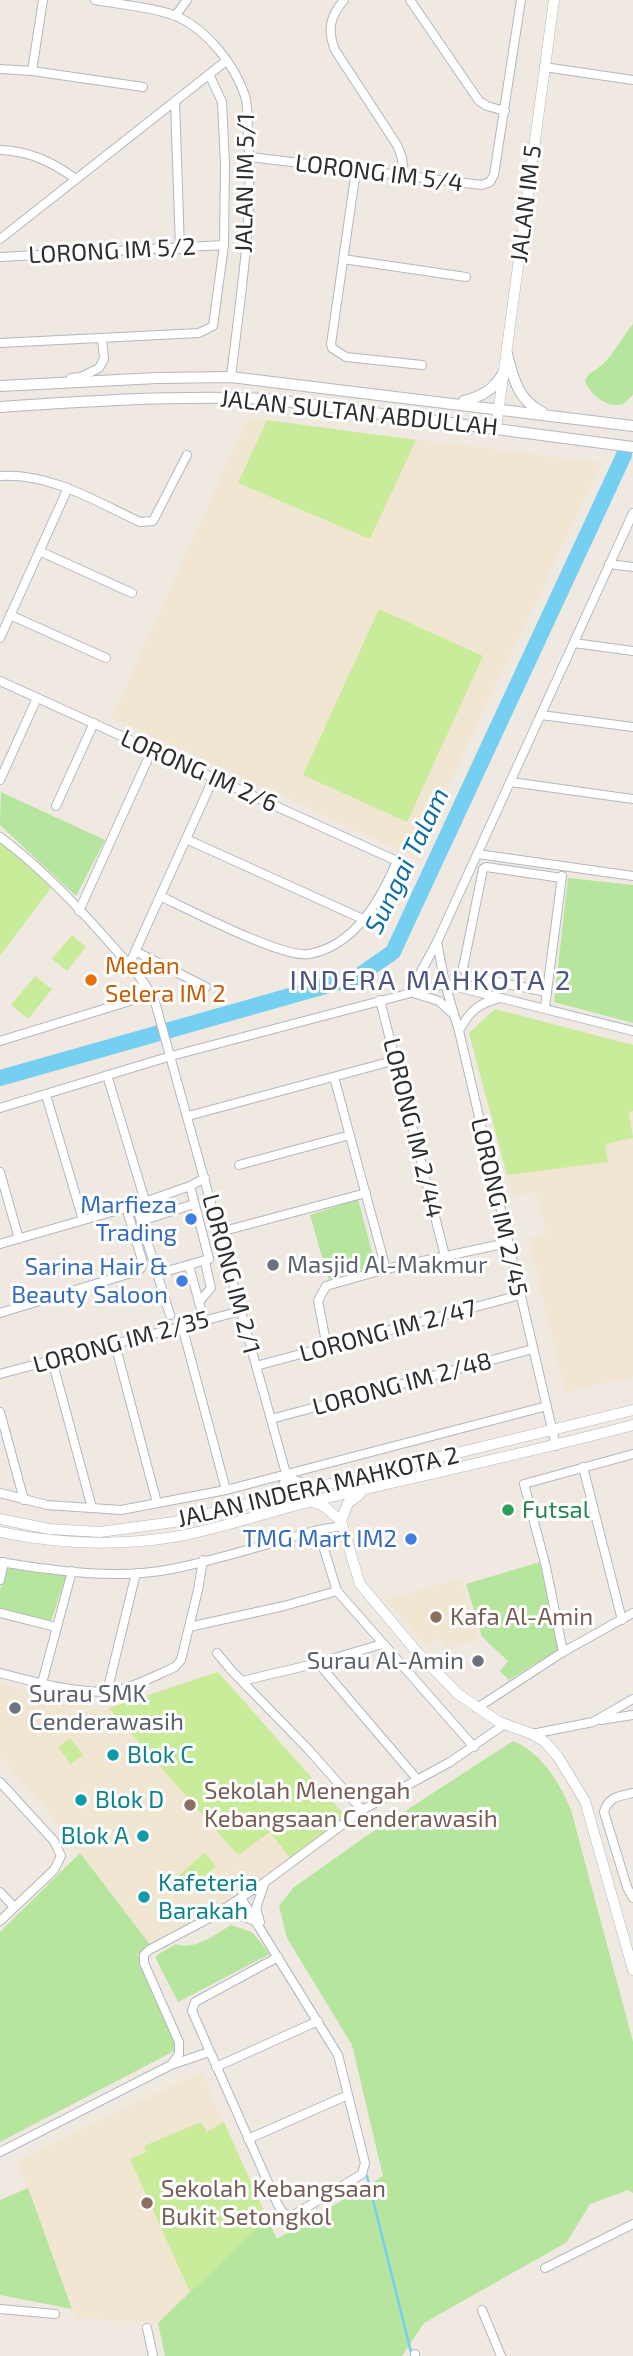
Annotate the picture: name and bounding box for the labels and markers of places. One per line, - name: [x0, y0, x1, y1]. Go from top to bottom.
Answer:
- place label: Medan Selera IM 2: [105, 952, 226, 1008]
- marker: Medan Selera IM 2: [83, 972, 99, 988]
- place label: Marfieza Trading: [80, 1191, 177, 1247]
- marker: Marfieza Trading: [183, 1211, 199, 1227]
- place label: Masjid Al-Makmur: [287, 1251, 488, 1279]
- place label: Sarina Hair & Beauty Saloon: [11, 1253, 168, 1309]
- marker: Masjid Al-Makmur: [265, 1257, 281, 1273]
- marker: Sarina Hair & Beauty Saloon: [174, 1273, 190, 1289]
- place label: Futsal: [522, 1496, 590, 1524]
- marker: Futsal: [500, 1502, 516, 1518]
- place label: TMG Mart IM2: [242, 1525, 397, 1553]
- marker: TMG Mart IM2: [403, 1531, 419, 1547]
- place label: Kafa Al-Amin: [450, 1603, 593, 1631]
- marker: Kafa Al-Amin: [428, 1609, 444, 1625]
- place label: Surau Al-Amin: [307, 1647, 464, 1675]
- marker: Surau Al-Amin: [470, 1653, 486, 1669]
- place label: Surau SMK Cenderawasih: [29, 1680, 184, 1736]
- marker: Surau SMK Cenderawasih: [7, 1700, 23, 1716]
- place label: Blok C: [127, 1741, 194, 1769]
- marker: Blok C: [105, 1747, 121, 1763]
- place label: Sekolah Menengah Kebangsaan Cenderawasih: [204, 1777, 498, 1833]
- place label: Blok D: [95, 1786, 164, 1814]
- marker: Blok D: [73, 1792, 89, 1808]
- marker: Sekolah Menengah Kebangsaan Cenderawasih: [182, 1797, 198, 1813]
- place label: Blok A: [61, 1822, 129, 1850]
- marker: Blok A: [135, 1828, 151, 1844]
- place label: Kafeteria Barakah: [158, 1869, 258, 1925]
- marker: Kafeteria Barakah: [136, 1889, 152, 1905]
- place label: Sekolah Kebangsaan Bukit Setongkol: [161, 2175, 386, 2231]
- marker: Sekolah Kebangsaan Bukit Setongkol: [139, 2195, 155, 2211]

